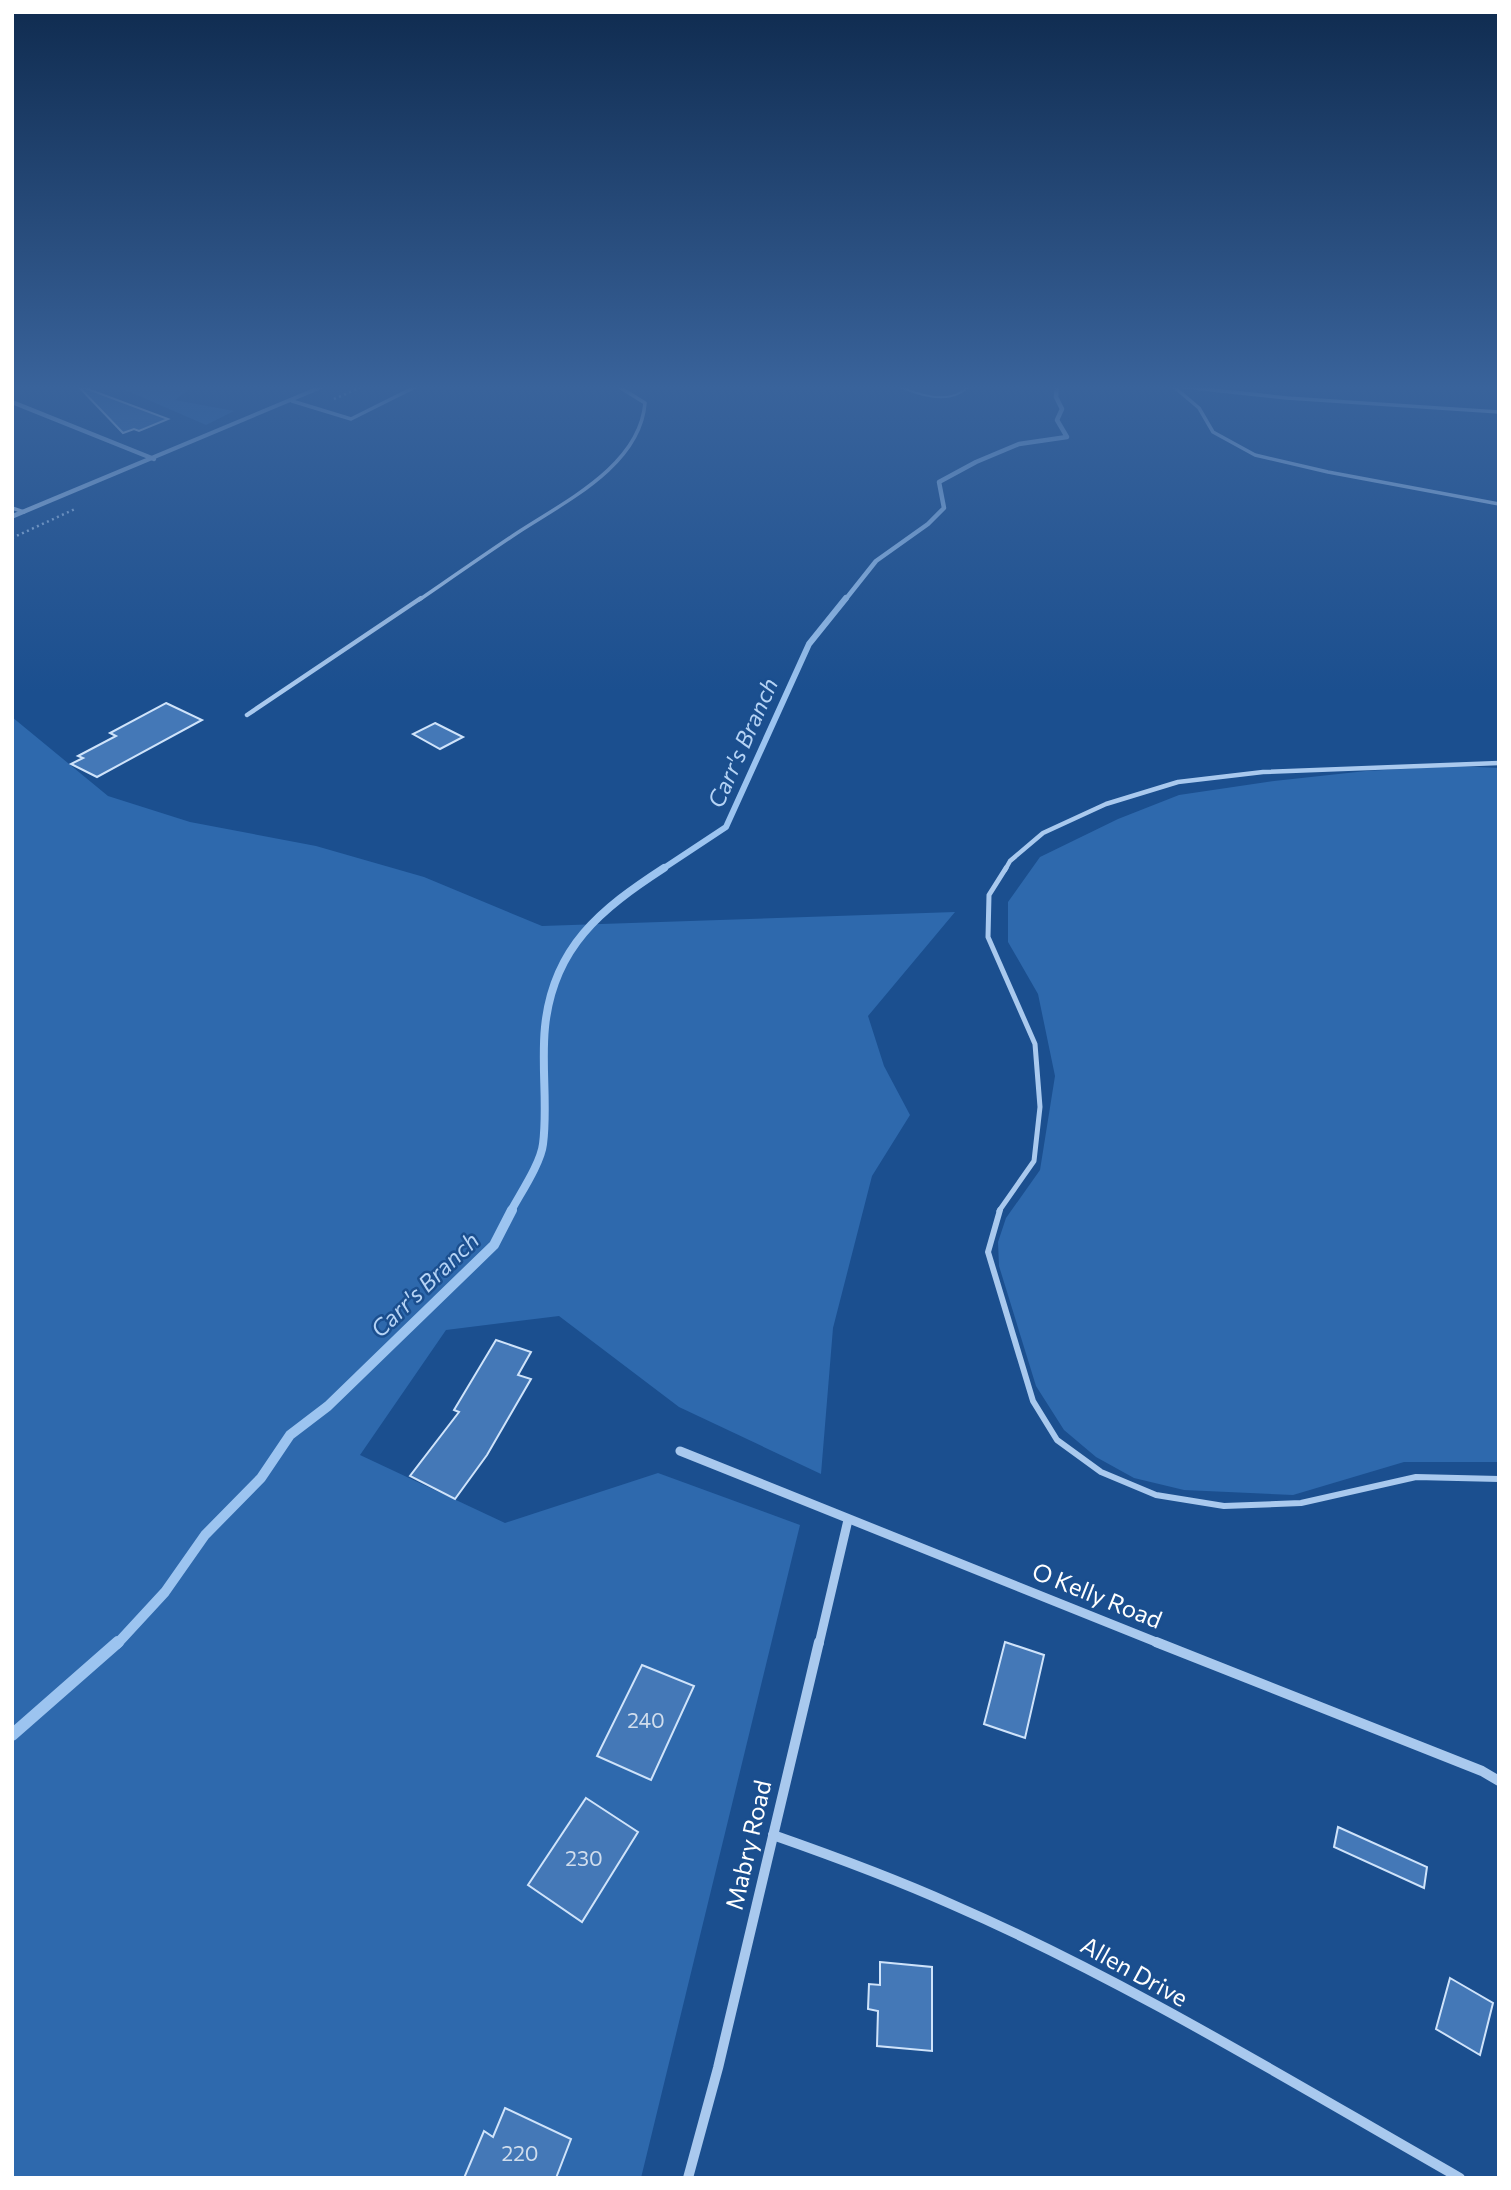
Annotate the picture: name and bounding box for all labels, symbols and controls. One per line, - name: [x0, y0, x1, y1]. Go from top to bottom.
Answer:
- water label: Carr's Branch: [701, 673, 783, 812]
- water label: Carr's Branch: [364, 1226, 484, 1343]
- street label: O Kelly Road: [1028, 1555, 1167, 1634]
- house number: 240: [627, 1707, 665, 1732]
- street label: Mabry Road: [719, 1777, 777, 1912]
- house number: 230: [565, 1845, 603, 1870]
- street label: Allen Drive: [1076, 1929, 1193, 2012]
- house number: 220: [502, 2140, 538, 2165]

